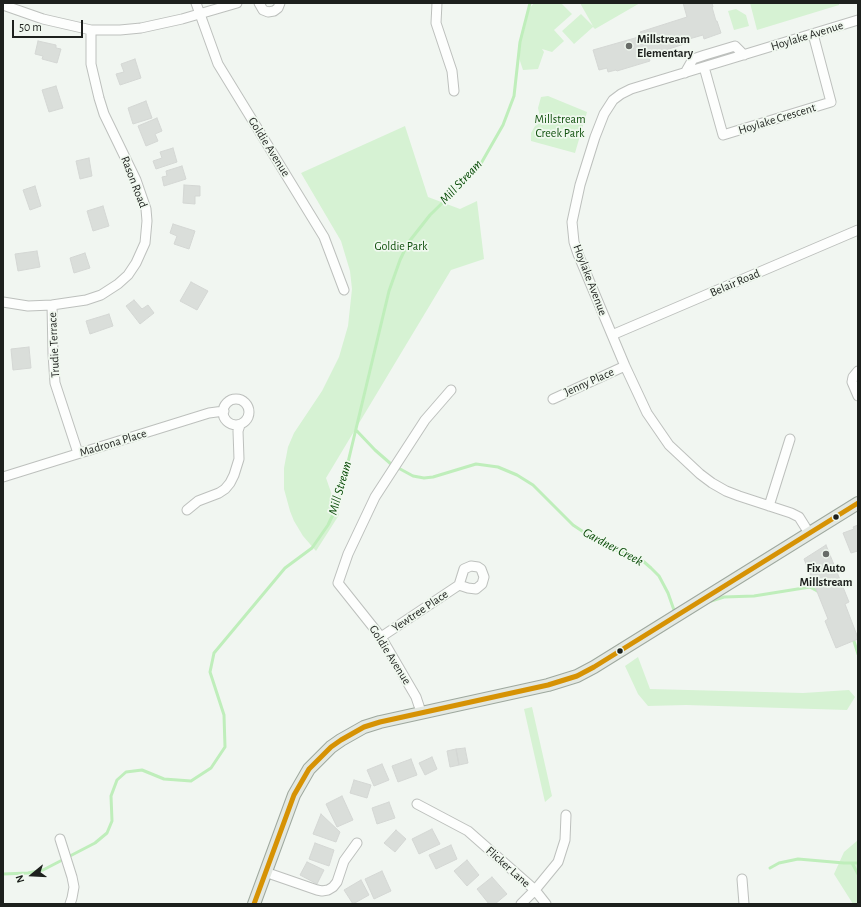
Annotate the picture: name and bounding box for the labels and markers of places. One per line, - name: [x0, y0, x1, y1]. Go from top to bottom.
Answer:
- place label: Millstream Elementary: [637, 32, 693, 60]
- marker: Millstream Elementary: [624, 41, 634, 51]
- unlabelled marker: [831, 512, 841, 522]
- marker: Fix Auto Millstream: [821, 549, 831, 559]
- place label: Fix Auto Millstream: [800, 561, 852, 589]
- unlabelled marker: [615, 646, 625, 656]

